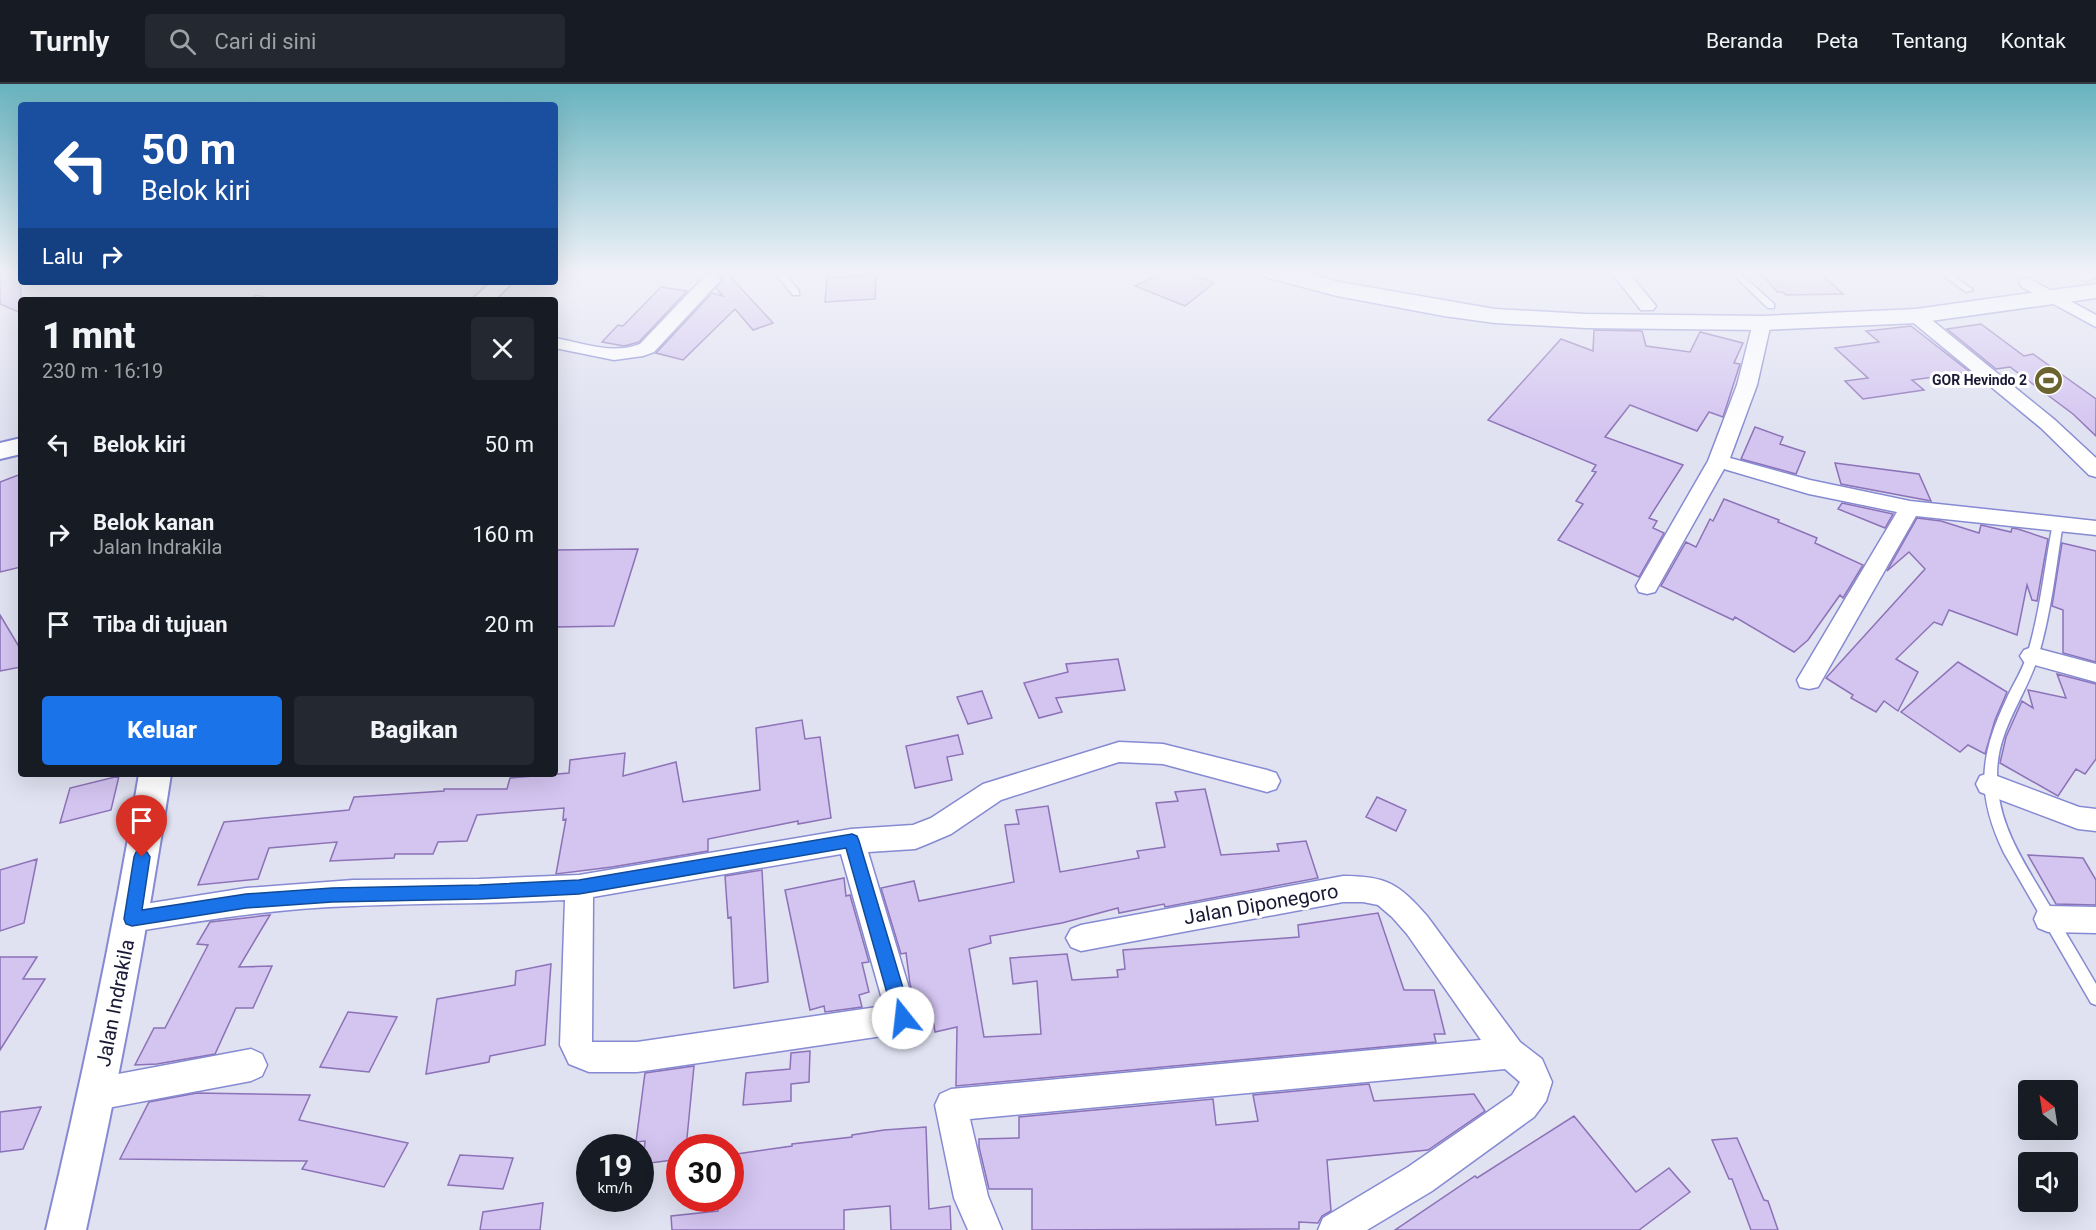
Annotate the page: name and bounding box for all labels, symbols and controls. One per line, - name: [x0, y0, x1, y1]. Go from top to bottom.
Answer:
- search box: [145, 14, 565, 68]
- text: Turnly: [30, 25, 109, 58]
- icon: search: [166, 25, 199, 58]
- text: Cari di sini: [214, 29, 316, 54]
- text: Beranda: [1706, 29, 1783, 53]
- text: Peta: [1816, 29, 1859, 53]
- text: Tentang: [1892, 29, 1968, 53]
- text: Kontak: [2001, 29, 2066, 53]
- text: 50 m: [141, 125, 236, 174]
- icon: left: [42, 126, 120, 204]
- text: Belok kiri: [141, 175, 250, 207]
- icon: right: [95, 240, 128, 273]
- text: Lalu: [42, 244, 83, 269]
- text: 1 mnt: [42, 315, 135, 357]
- button: close: [471, 317, 534, 380]
- text: 230 m · 16:19: [42, 359, 163, 383]
- sports icon: GOR Hevindo 2: [2032, 364, 2064, 396]
- place label: GOR Hevindo 2: [1932, 372, 2027, 388]
- icon: left: [42, 428, 75, 461]
- text: Belok kiri: [93, 432, 186, 457]
- text: 50 m: [485, 432, 534, 457]
- text: Belok kanan: [93, 510, 214, 535]
- icon: right: [42, 518, 75, 551]
- text: 160 m: [472, 522, 534, 547]
- text: Jalan Indrakila: [93, 535, 222, 559]
- icon: arrive: [42, 608, 75, 641]
- text: Tiba di tujuan: [93, 612, 228, 637]
- text: 20 m: [485, 612, 534, 637]
- button: Keluar: [42, 696, 282, 765]
- button: Bagikan: [294, 696, 534, 765]
- pin: [116, 795, 167, 857]
- icon: arrive: [125, 804, 158, 837]
- street label: Jalan Diponegoro: [1182, 879, 1340, 929]
- street label: Jalan Indrakila: [91, 937, 139, 1069]
- position arrow: [871, 986, 935, 1050]
- north arrow: [2018, 1080, 2078, 1140]
- map controls: [2018, 1080, 2078, 1212]
- speed limit sign: 30: [666, 1134, 744, 1212]
- text: 19: [598, 1148, 632, 1183]
- button: sound: [2018, 1152, 2078, 1212]
- text: km/h: [597, 1179, 633, 1197]

